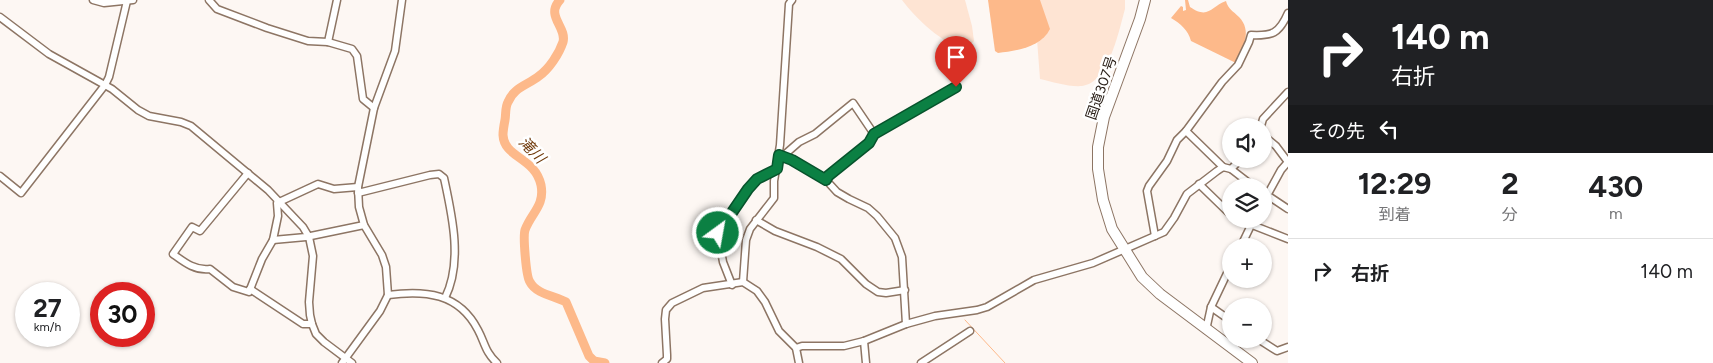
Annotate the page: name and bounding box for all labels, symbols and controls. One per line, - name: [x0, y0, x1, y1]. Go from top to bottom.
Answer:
- text: 140 m: [1391, 16, 1489, 58]
- icon: right: [1308, 20, 1373, 85]
- pin: [935, 36, 977, 87]
- icon: arrive: [942, 43, 970, 71]
- street label: 国道307号: [1083, 54, 1120, 122]
- text: 右折: [1391, 63, 1435, 90]
- icon: left: [1375, 115, 1403, 143]
- map controls: [1222, 118, 1272, 348]
- button: sound: [1222, 118, 1272, 168]
- text: その先: [1308, 120, 1365, 143]
- water label: 滝川: [515, 133, 550, 168]
- text: 12:29: [1358, 165, 1432, 202]
- text: 2: [1501, 165, 1519, 202]
- text: 430: [1588, 168, 1643, 205]
- button: layers: [1222, 178, 1272, 228]
- text: m: [1609, 204, 1623, 223]
- text: 到着: [1379, 205, 1411, 224]
- text: 分: [1502, 205, 1518, 224]
- position arrow: [691, 206, 743, 258]
- button: +: [1222, 238, 1272, 288]
- icon: right: [1308, 257, 1336, 285]
- text: 140 m: [1640, 260, 1693, 283]
- text: 右折: [1351, 262, 1389, 285]
- speed limit sign: 30: [90, 282, 155, 347]
- text: 27: [33, 293, 62, 323]
- button: −: [1222, 298, 1272, 348]
- text: km/h: [34, 320, 61, 334]

